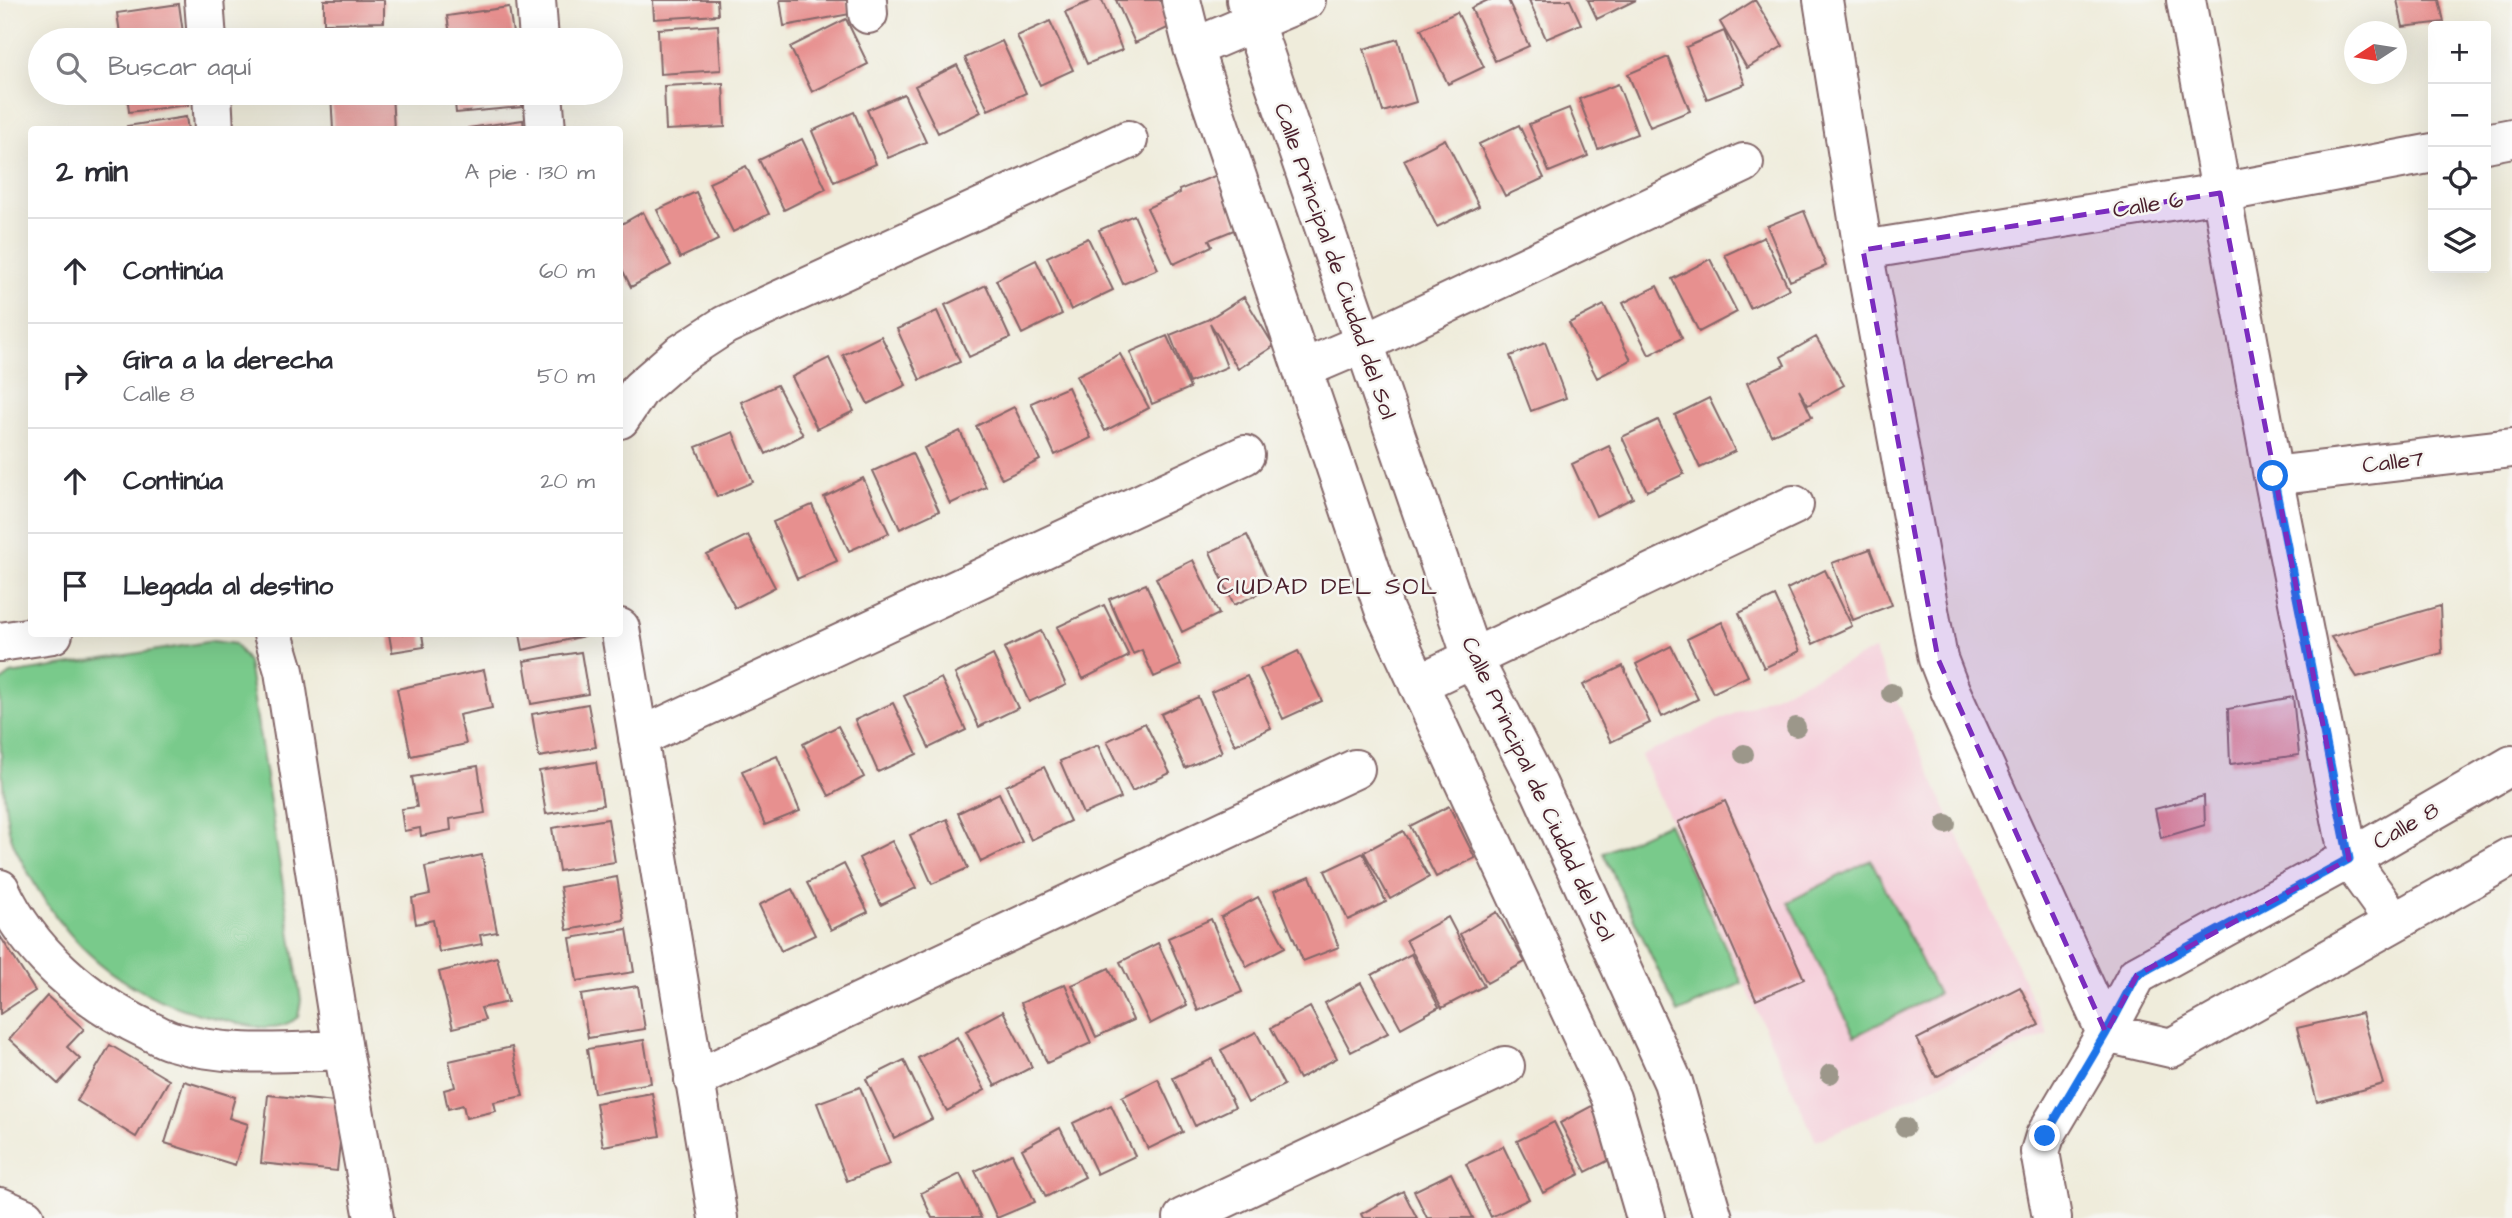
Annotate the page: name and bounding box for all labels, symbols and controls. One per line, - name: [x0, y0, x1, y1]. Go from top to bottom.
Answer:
- north arrow: [2344, 21, 2407, 84]
- map controls: [2428, 21, 2491, 273]
- button: +: [2428, 21, 2491, 84]
- search box: [28, 28, 623, 105]
- icon: search: [52, 48, 90, 86]
- text: Buscar aquí: [108, 49, 251, 85]
- button: −: [2428, 84, 2491, 147]
- street label: Calle Principal de Ciudad del Sol: [1266, 99, 1404, 423]
- button: locate: [2428, 147, 2491, 210]
- text: 2 min: [56, 151, 128, 193]
- text: A pie · 130 m: [464, 156, 595, 188]
- street label: Calle 6: [2110, 184, 2186, 226]
- button: layers: [2428, 210, 2491, 273]
- icon: ahead: [56, 252, 94, 290]
- text: Continúa: [123, 253, 223, 289]
- text: 60 m: [539, 255, 595, 287]
- text: Gira a la derecha: [123, 342, 333, 378]
- icon: right: [56, 357, 94, 395]
- text: 50 m: [537, 360, 595, 392]
- text: Calle 8: [123, 378, 195, 410]
- street label: Calle7: [2360, 442, 2426, 482]
- route start: [2257, 460, 2288, 491]
- icon: ahead: [56, 462, 94, 500]
- text: Continúa: [123, 463, 223, 499]
- text: 20 m: [540, 465, 595, 497]
- icon: arrive: [56, 567, 94, 605]
- text: Llegada al destino: [123, 568, 333, 604]
- district label: CIUDAD DEL SOL: [1217, 570, 1439, 604]
- street label: Calle Principal de Ciudad del Sol: [1453, 632, 1623, 946]
- street label: Calle 8: [2367, 794, 2445, 858]
- route end: [2029, 1120, 2060, 1151]

